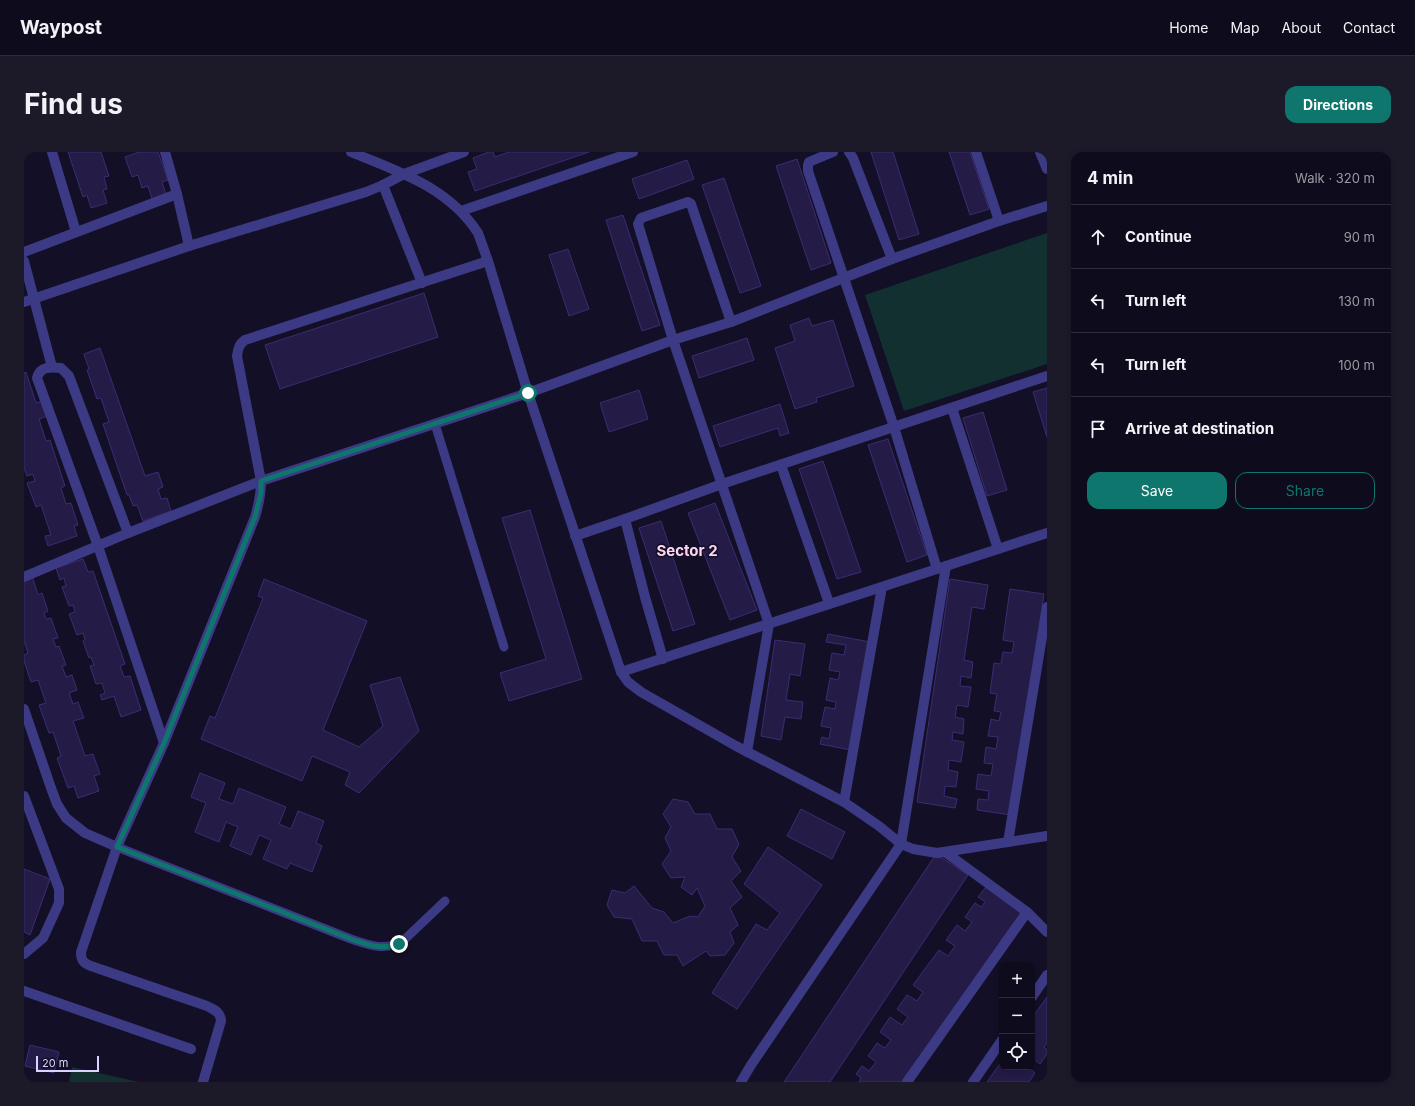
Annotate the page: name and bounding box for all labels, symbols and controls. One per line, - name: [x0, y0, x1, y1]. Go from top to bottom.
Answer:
- text: Waypost: [20, 16, 102, 39]
- text: Home: [1169, 19, 1208, 36]
- text: Map: [1230, 19, 1260, 36]
- text: About: [1282, 19, 1321, 36]
- text: Contact: [1343, 19, 1395, 36]
- button: Directions: [1285, 86, 1391, 123]
- text: Find us: [24, 87, 123, 121]
- text: 4 min: [1087, 168, 1133, 188]
- text: Walk · 320 m: [1295, 170, 1375, 186]
- icon: ahead: [1087, 226, 1109, 248]
- text: Continue: [1125, 227, 1192, 246]
- text: 90 m: [1344, 229, 1375, 245]
- icon: left: [1087, 290, 1109, 312]
- text: Turn left: [1125, 291, 1186, 310]
- text: 130 m: [1338, 293, 1375, 309]
- icon: left: [1087, 354, 1109, 376]
- text: Turn left: [1125, 355, 1186, 374]
- text: 100 m: [1338, 357, 1375, 373]
- route start: [519, 384, 537, 402]
- icon: arrive: [1087, 418, 1109, 440]
- text: Arrive at destination: [1125, 419, 1274, 438]
- button: Save: [1087, 472, 1227, 509]
- button: Share: [1235, 472, 1375, 509]
- district label: Sector 2: [656, 541, 718, 560]
- route end: [390, 935, 408, 953]
- map controls: [999, 962, 1035, 1070]
- button: +: [999, 962, 1035, 998]
- button: −: [999, 998, 1035, 1034]
- button: locate: [999, 1034, 1035, 1070]
- scale bar: [36, 1054, 99, 1073]
- text: 20 m: [42, 1056, 68, 1070]

